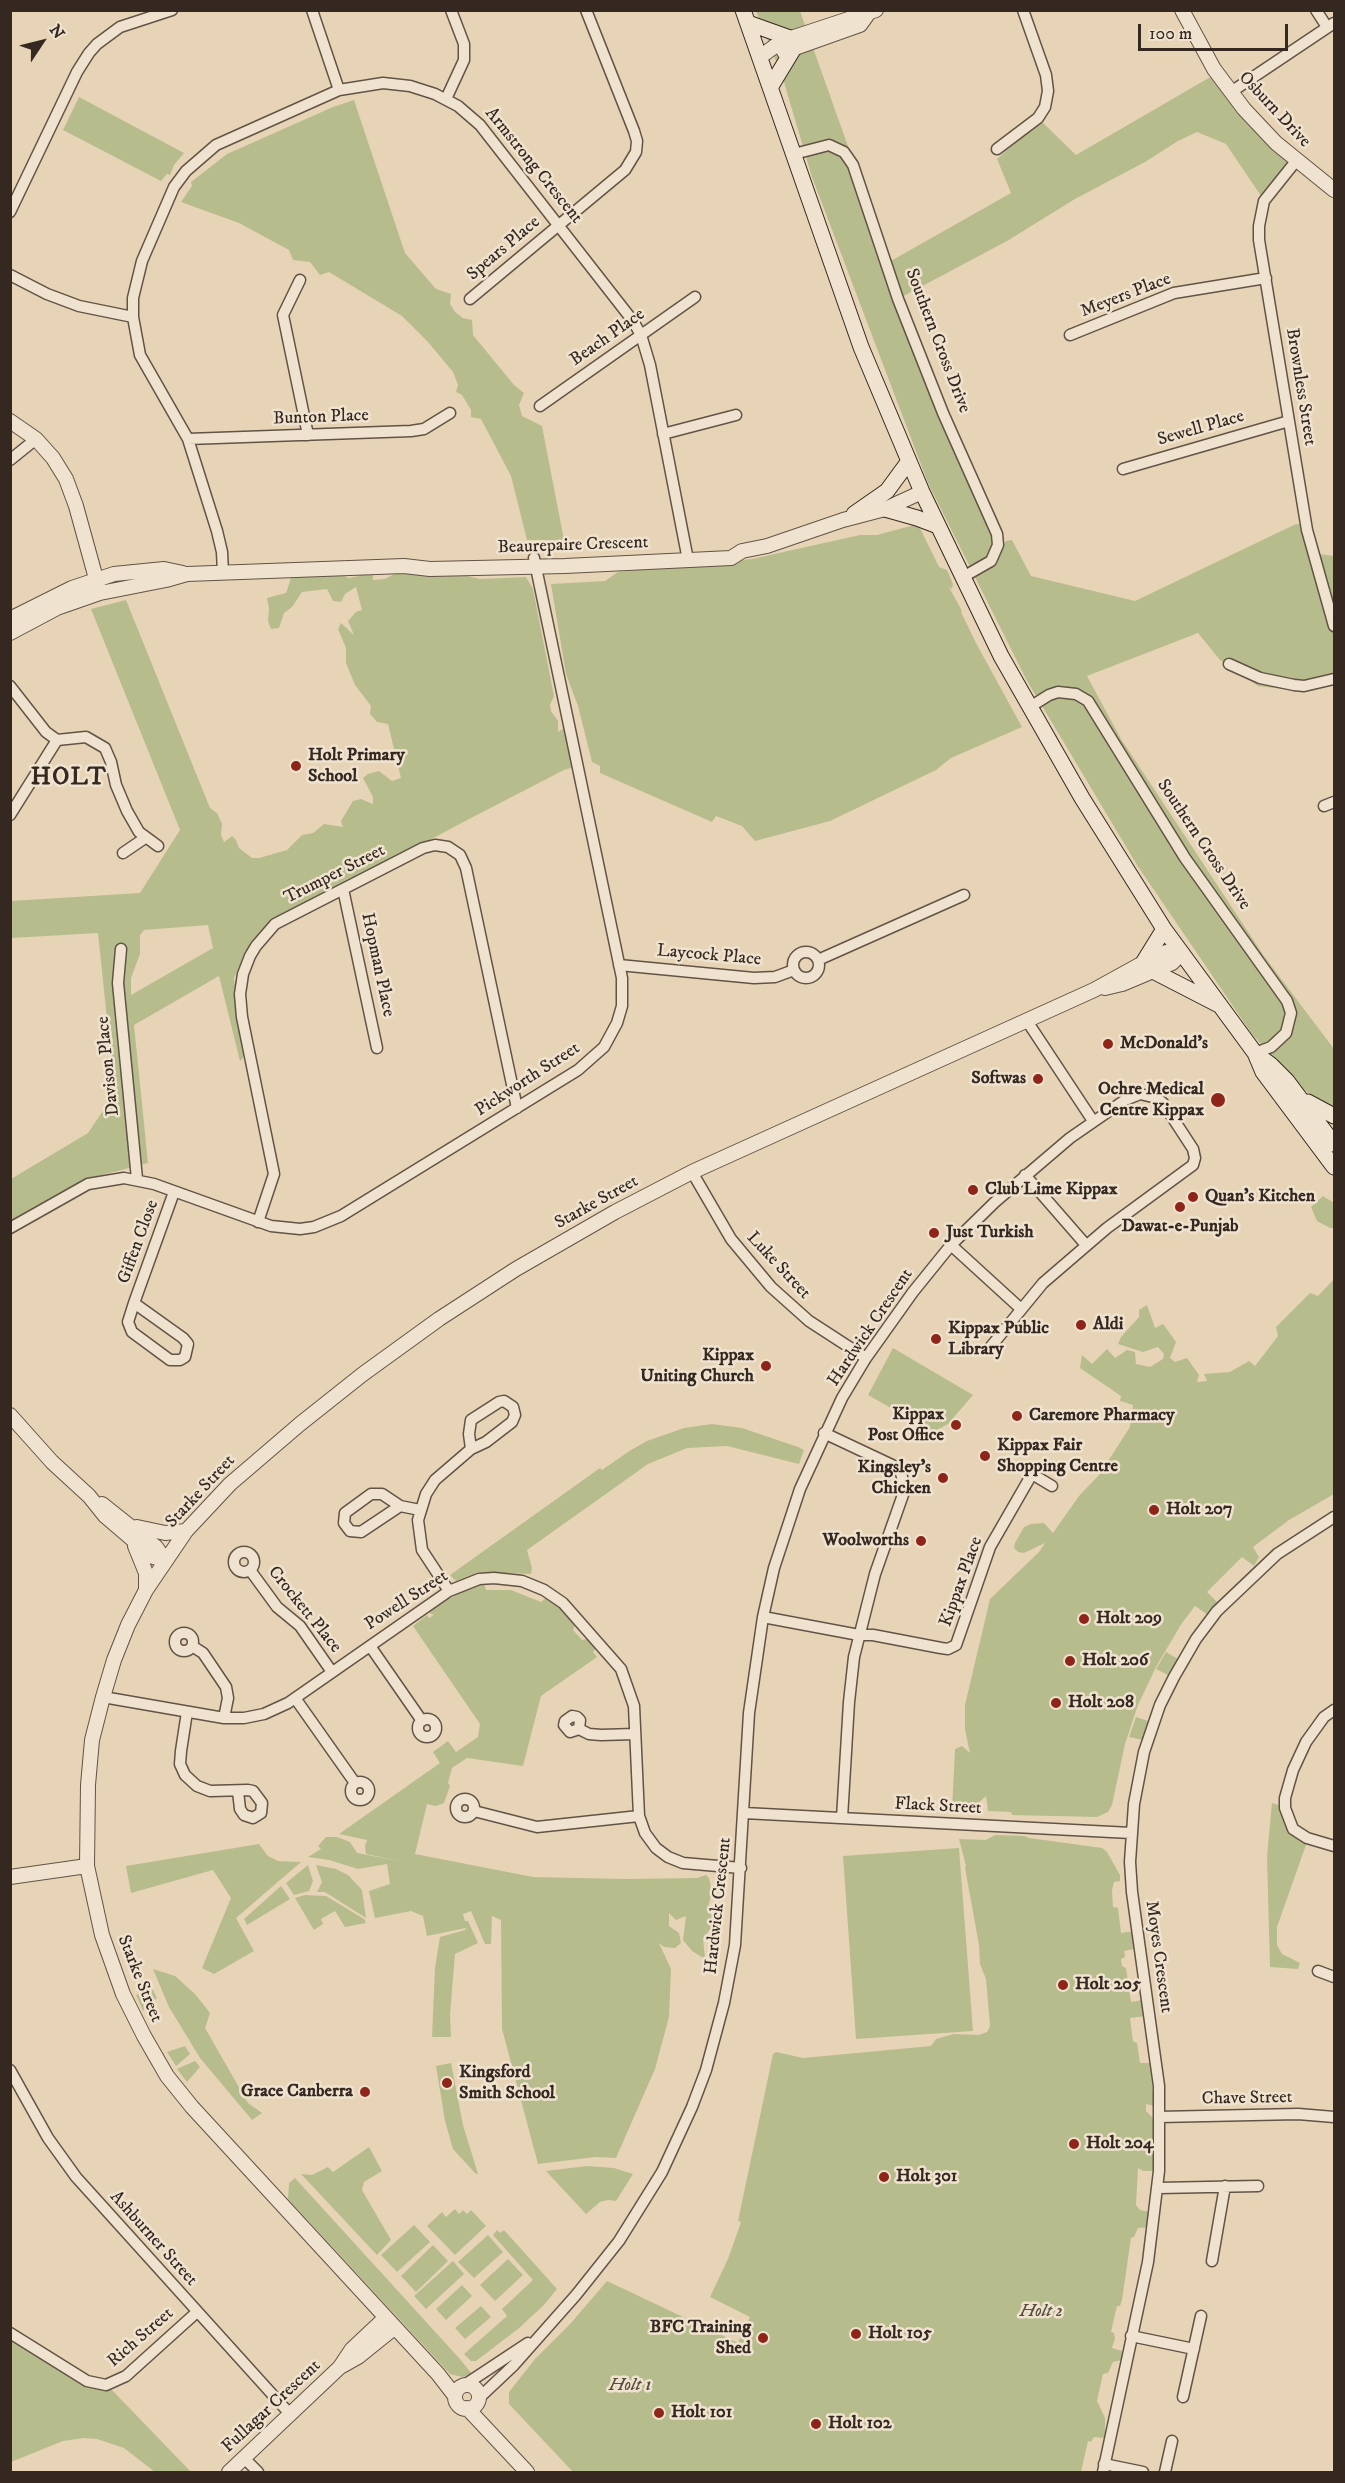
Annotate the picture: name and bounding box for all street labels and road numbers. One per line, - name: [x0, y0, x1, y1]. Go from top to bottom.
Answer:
- street label: Osburn Drive: [1233, 68, 1315, 152]
- street label: Armstrong Crescent: [480, 104, 586, 228]
- street label: Spears Place: [463, 212, 545, 286]
- street label: Southern Cross Drive: [900, 266, 974, 416]
- street label: Meyers Place: [1078, 269, 1174, 323]
- street label: Beach Place: [567, 304, 649, 372]
- street label: Brownless Street: [1280, 327, 1320, 447]
- street label: Bunton Place: [273, 406, 369, 430]
- street label: Sewell Place: [1155, 406, 1247, 452]
- street label: Beaurepaire Crescent: [497, 533, 649, 559]
- street label: Southern Cross Drive: [1151, 776, 1255, 914]
- street label: Trumper Street: [281, 840, 389, 910]
- street label: Hopman Place: [355, 911, 399, 1019]
- street label: Laycock Place: [656, 941, 762, 971]
- street label: Davison Place: [93, 1015, 125, 1117]
- street label: Pickworth Street: [472, 1038, 584, 1122]
- street label: Starke Street: [551, 1171, 643, 1235]
- street label: Giffen Close: [114, 1197, 164, 1287]
- street label: Luke Street: [741, 1228, 815, 1304]
- street label: Hardwick Crescent: [824, 1265, 918, 1391]
- street label: Starke Street: [162, 1451, 240, 1533]
- street label: Kippax Place: [936, 1534, 988, 1630]
- street label: Crockett Place: [262, 1562, 346, 1658]
- street label: Powell Street: [361, 1566, 453, 1636]
- street label: Flack Street: [894, 1794, 982, 1820]
- street label: Hardwick Crescent: [701, 1837, 737, 1975]
- street label: Moyes Crescent: [1139, 1899, 1177, 2015]
- street label: Starke Street: [112, 1932, 166, 2026]
- street label: Chave Street: [1201, 2087, 1293, 2111]
- street label: Ashburner Street: [105, 2187, 201, 2291]
- street label: Rich Street: [104, 2304, 178, 2372]
- street label: Fullagar Crescent: [218, 2356, 326, 2458]

